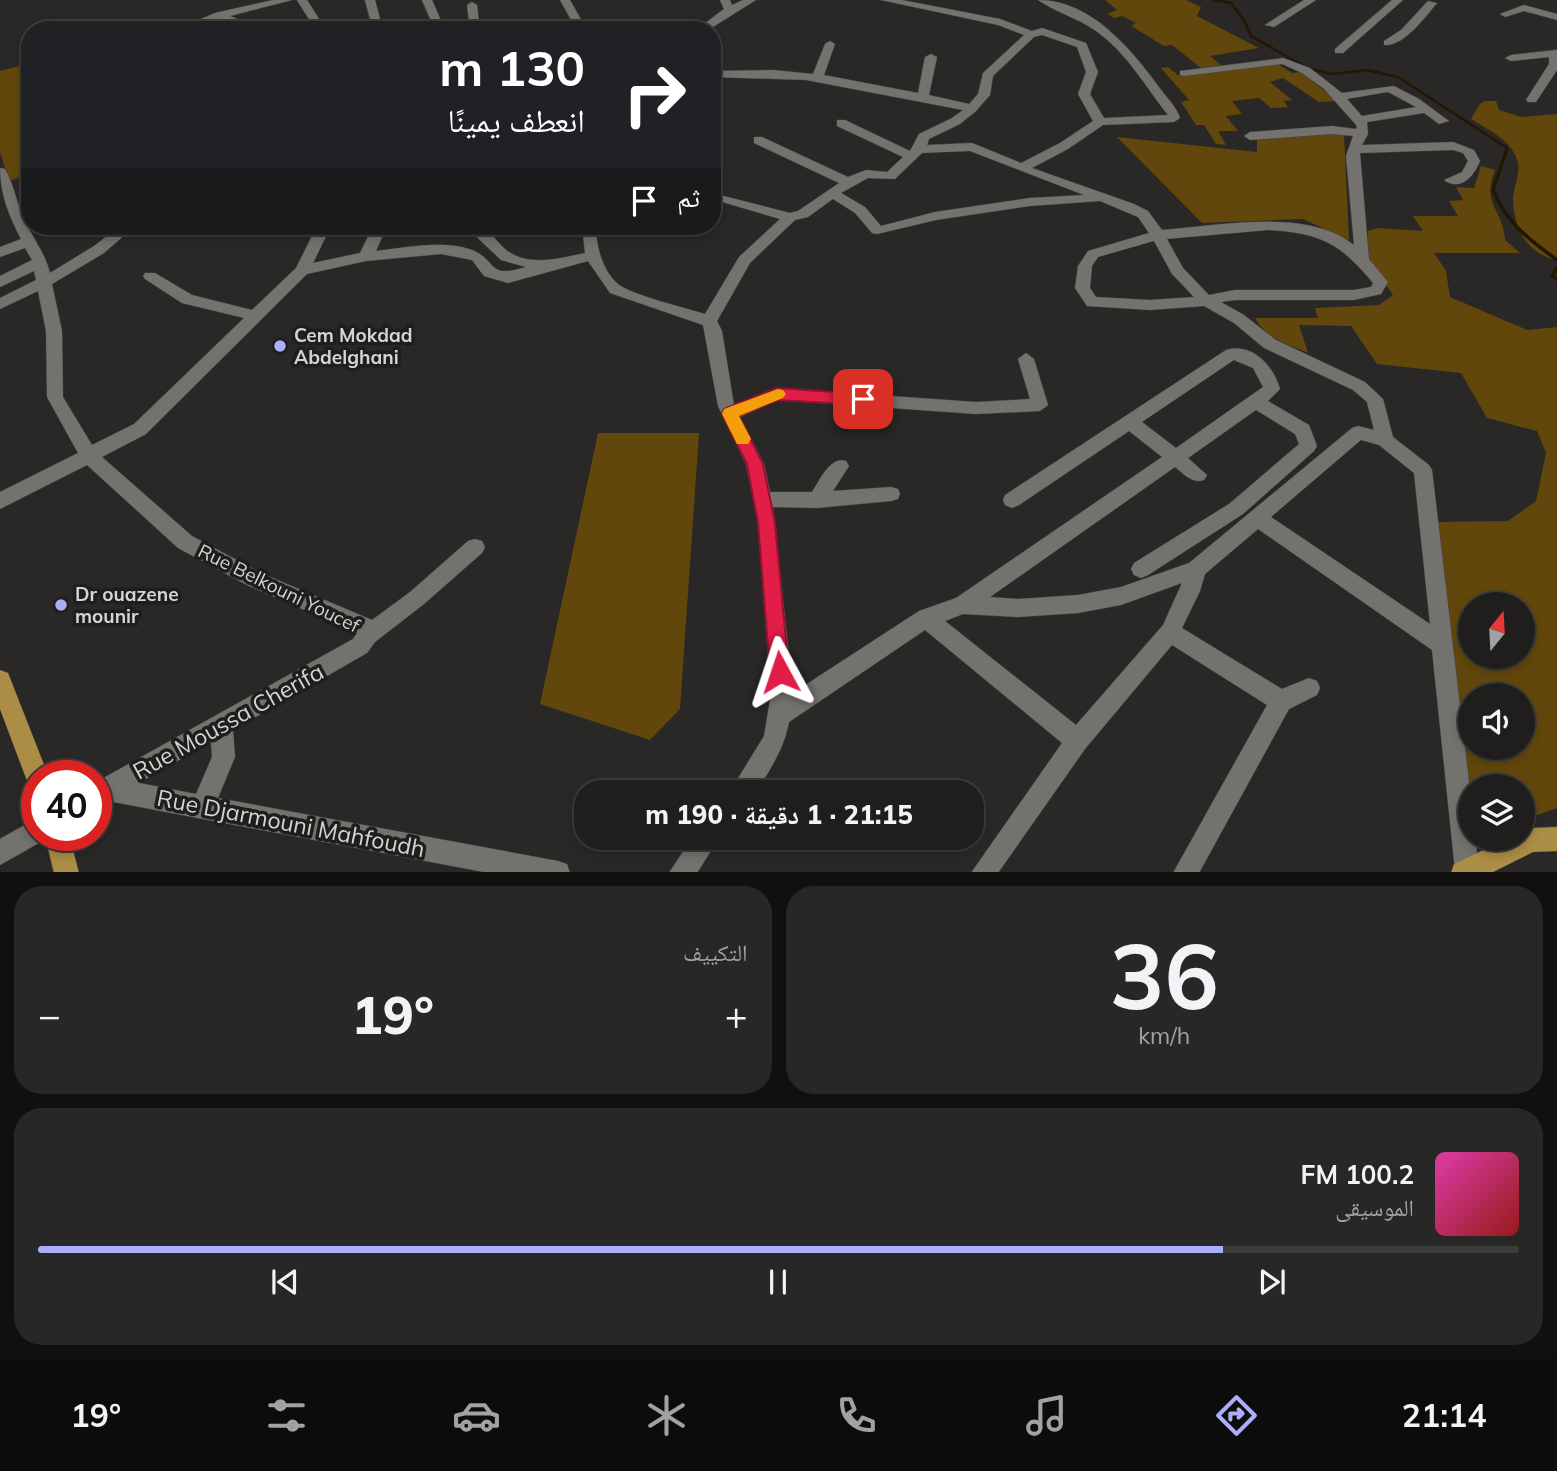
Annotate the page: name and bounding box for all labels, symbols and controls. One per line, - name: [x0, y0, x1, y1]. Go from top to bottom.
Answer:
- text: 130 m: [439, 37, 585, 98]
- icon: right: [609, 49, 700, 140]
- text: انعطف يمينًا: [448, 100, 585, 140]
- text: ثم: [677, 181, 700, 214]
- icon: arrive: [625, 182, 663, 220]
- place label: Cem Mokdad Abdelghani: [294, 323, 412, 369]
- marker: Cem Mokdad Abdelghani: [272, 338, 288, 354]
- pin: [833, 369, 893, 429]
- icon: arrive: [844, 380, 882, 418]
- street label: Rue Belkouni Youcef: [194, 538, 364, 638]
- place label: Dr ouazene mounir: [75, 582, 179, 628]
- north arrow: [1458, 592, 1535, 668]
- map controls: [1458, 592, 1535, 851]
- marker: Dr ouazene mounir: [53, 597, 69, 613]
- position arrow: [743, 635, 817, 709]
- street label: Rue Moussa Cherifa: [128, 657, 328, 785]
- button: sound: [1458, 683, 1535, 760]
- speed limit sign: 40: [21, 760, 112, 851]
- button: layers: [1458, 774, 1535, 851]
- street label: Rue Djarmouni Mahfoudh: [155, 783, 427, 863]
- text: 21:15 · 1 دقيقة · 190 m: [645, 798, 913, 831]
- text: 36: [1110, 918, 1219, 1032]
- text: التكييف: [683, 938, 748, 967]
- text: 19°: [352, 982, 434, 1047]
- text: −: [38, 991, 61, 1039]
- text: +: [725, 991, 748, 1039]
- text: km/h: [1138, 1021, 1190, 1050]
- text: 100.2 FM: [1301, 1158, 1414, 1191]
- text: الموسيقى: [1335, 1193, 1414, 1222]
- icon: previous: [266, 1263, 304, 1301]
- icon: pause: [759, 1263, 797, 1301]
- icon: next: [1253, 1263, 1291, 1301]
- icon: filters: [262, 1391, 311, 1440]
- icon: car: [452, 1391, 501, 1440]
- icon: climate: [642, 1391, 691, 1440]
- icon: phone: [832, 1391, 881, 1440]
- icon: music: [1022, 1391, 1071, 1440]
- icon: directions: [1212, 1391, 1261, 1440]
- text: 19°: [71, 1395, 121, 1435]
- text: 21:14: [1402, 1395, 1487, 1435]

